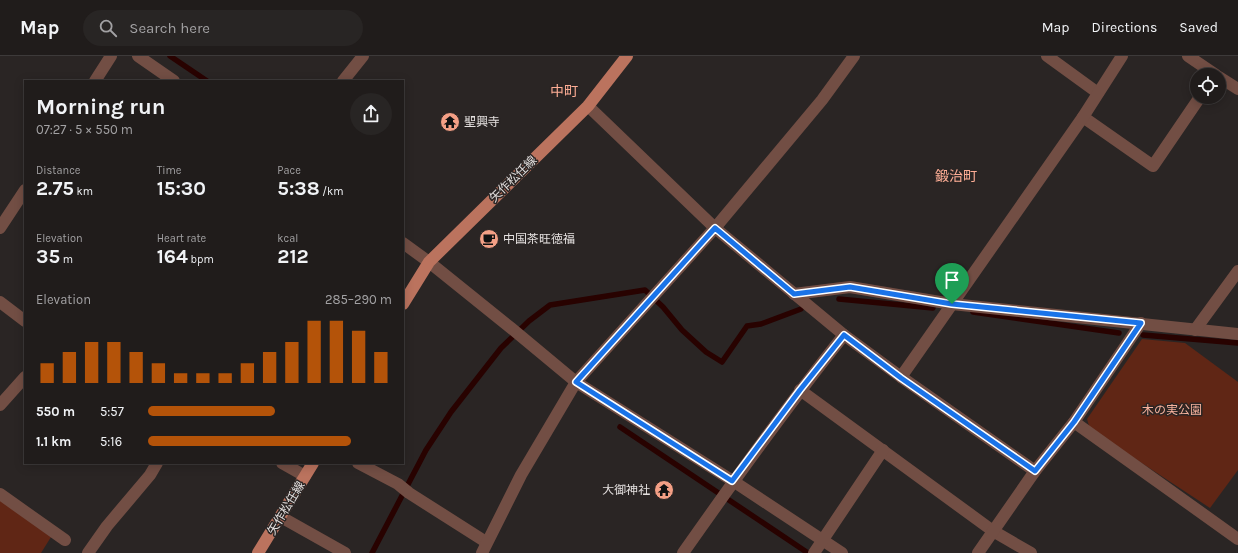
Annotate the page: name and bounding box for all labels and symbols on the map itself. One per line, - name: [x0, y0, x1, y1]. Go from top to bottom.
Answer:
- district label: 中町: [550, 83, 578, 100]
- temple icon: 聖興寺: [439, 111, 461, 133]
- place label: 聖興寺: [464, 115, 500, 129]
- street label: 矢作松任線: [487, 153, 539, 205]
- district label: 鍛治町: [935, 168, 977, 185]
- cafe icon: 中国茶旺徳福: [478, 228, 500, 250]
- place label: 中国茶旺徳福: [503, 232, 575, 246]
- pin: [935, 263, 969, 304]
- park label: 木の実公園: [1142, 403, 1202, 417]
- street label: 矢作松任線: [265, 479, 307, 537]
- temple icon: 大御神社: [653, 479, 675, 501]
- place label: 大御神社: [602, 483, 650, 497]

